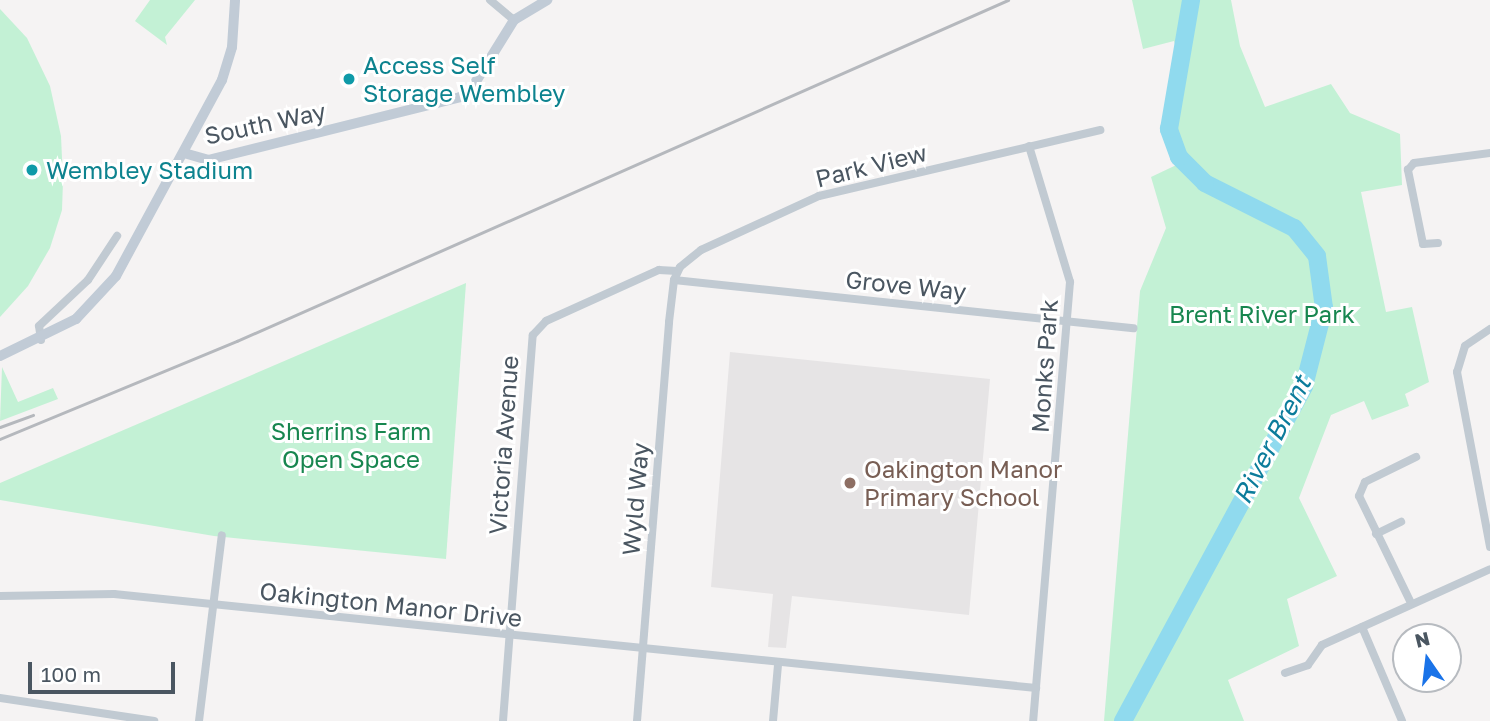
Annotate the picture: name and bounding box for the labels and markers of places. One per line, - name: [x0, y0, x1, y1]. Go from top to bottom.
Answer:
- place label: Access Self Storage Wembley: [363, 51, 566, 107]
- marker: Access Self Storage Wembley: [341, 71, 357, 87]
- place label: Wembley Stadium: [46, 156, 253, 184]
- marker: Wembley Stadium: [24, 162, 40, 178]
- place label: Oakington Manor Primary School: [864, 455, 1062, 511]
- marker: Oakington Manor Primary School: [842, 475, 858, 491]

